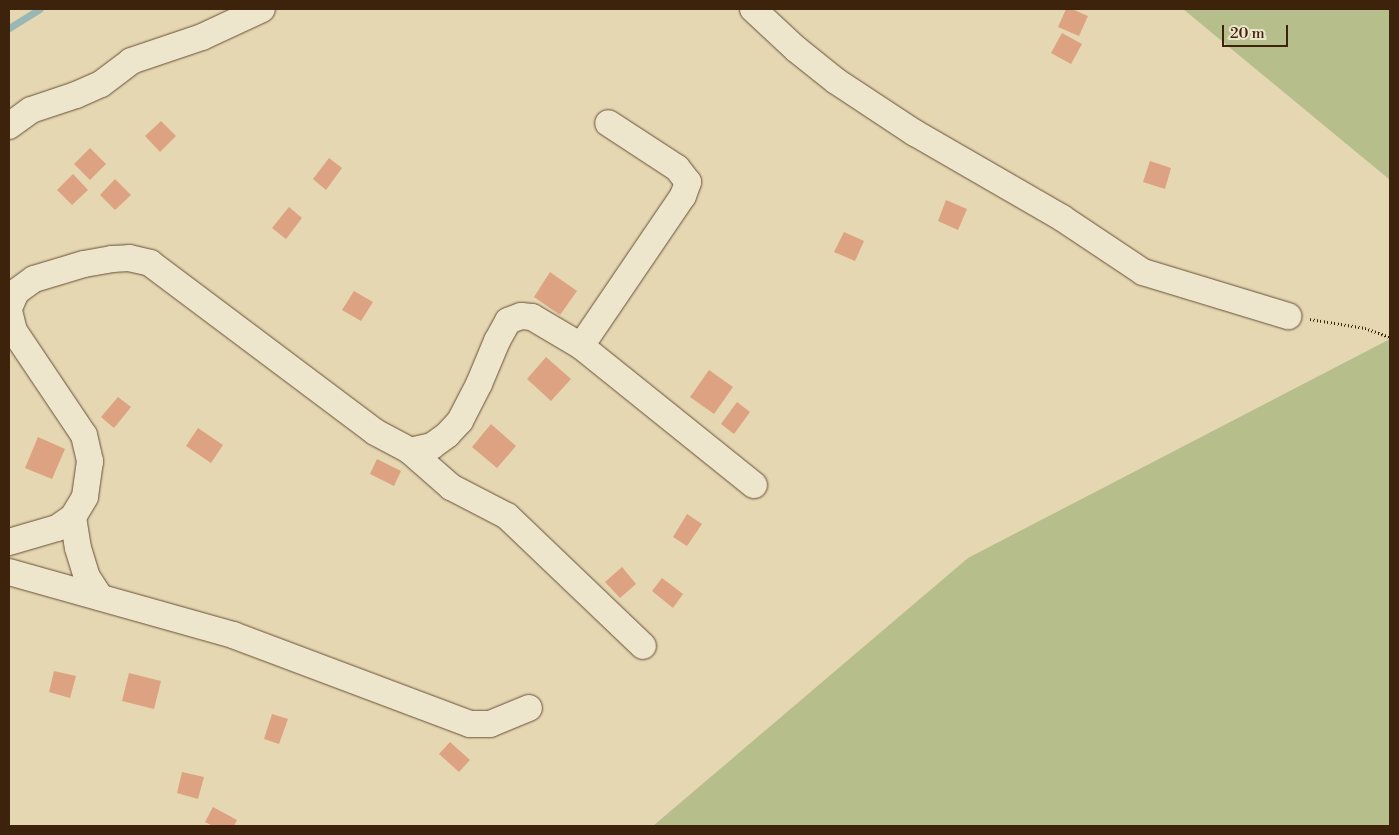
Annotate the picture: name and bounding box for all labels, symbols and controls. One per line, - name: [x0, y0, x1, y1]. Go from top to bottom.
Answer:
- scale bar: [1224, 15, 1290, 47]
- text: 20 m: [1230, 24, 1265, 43]

